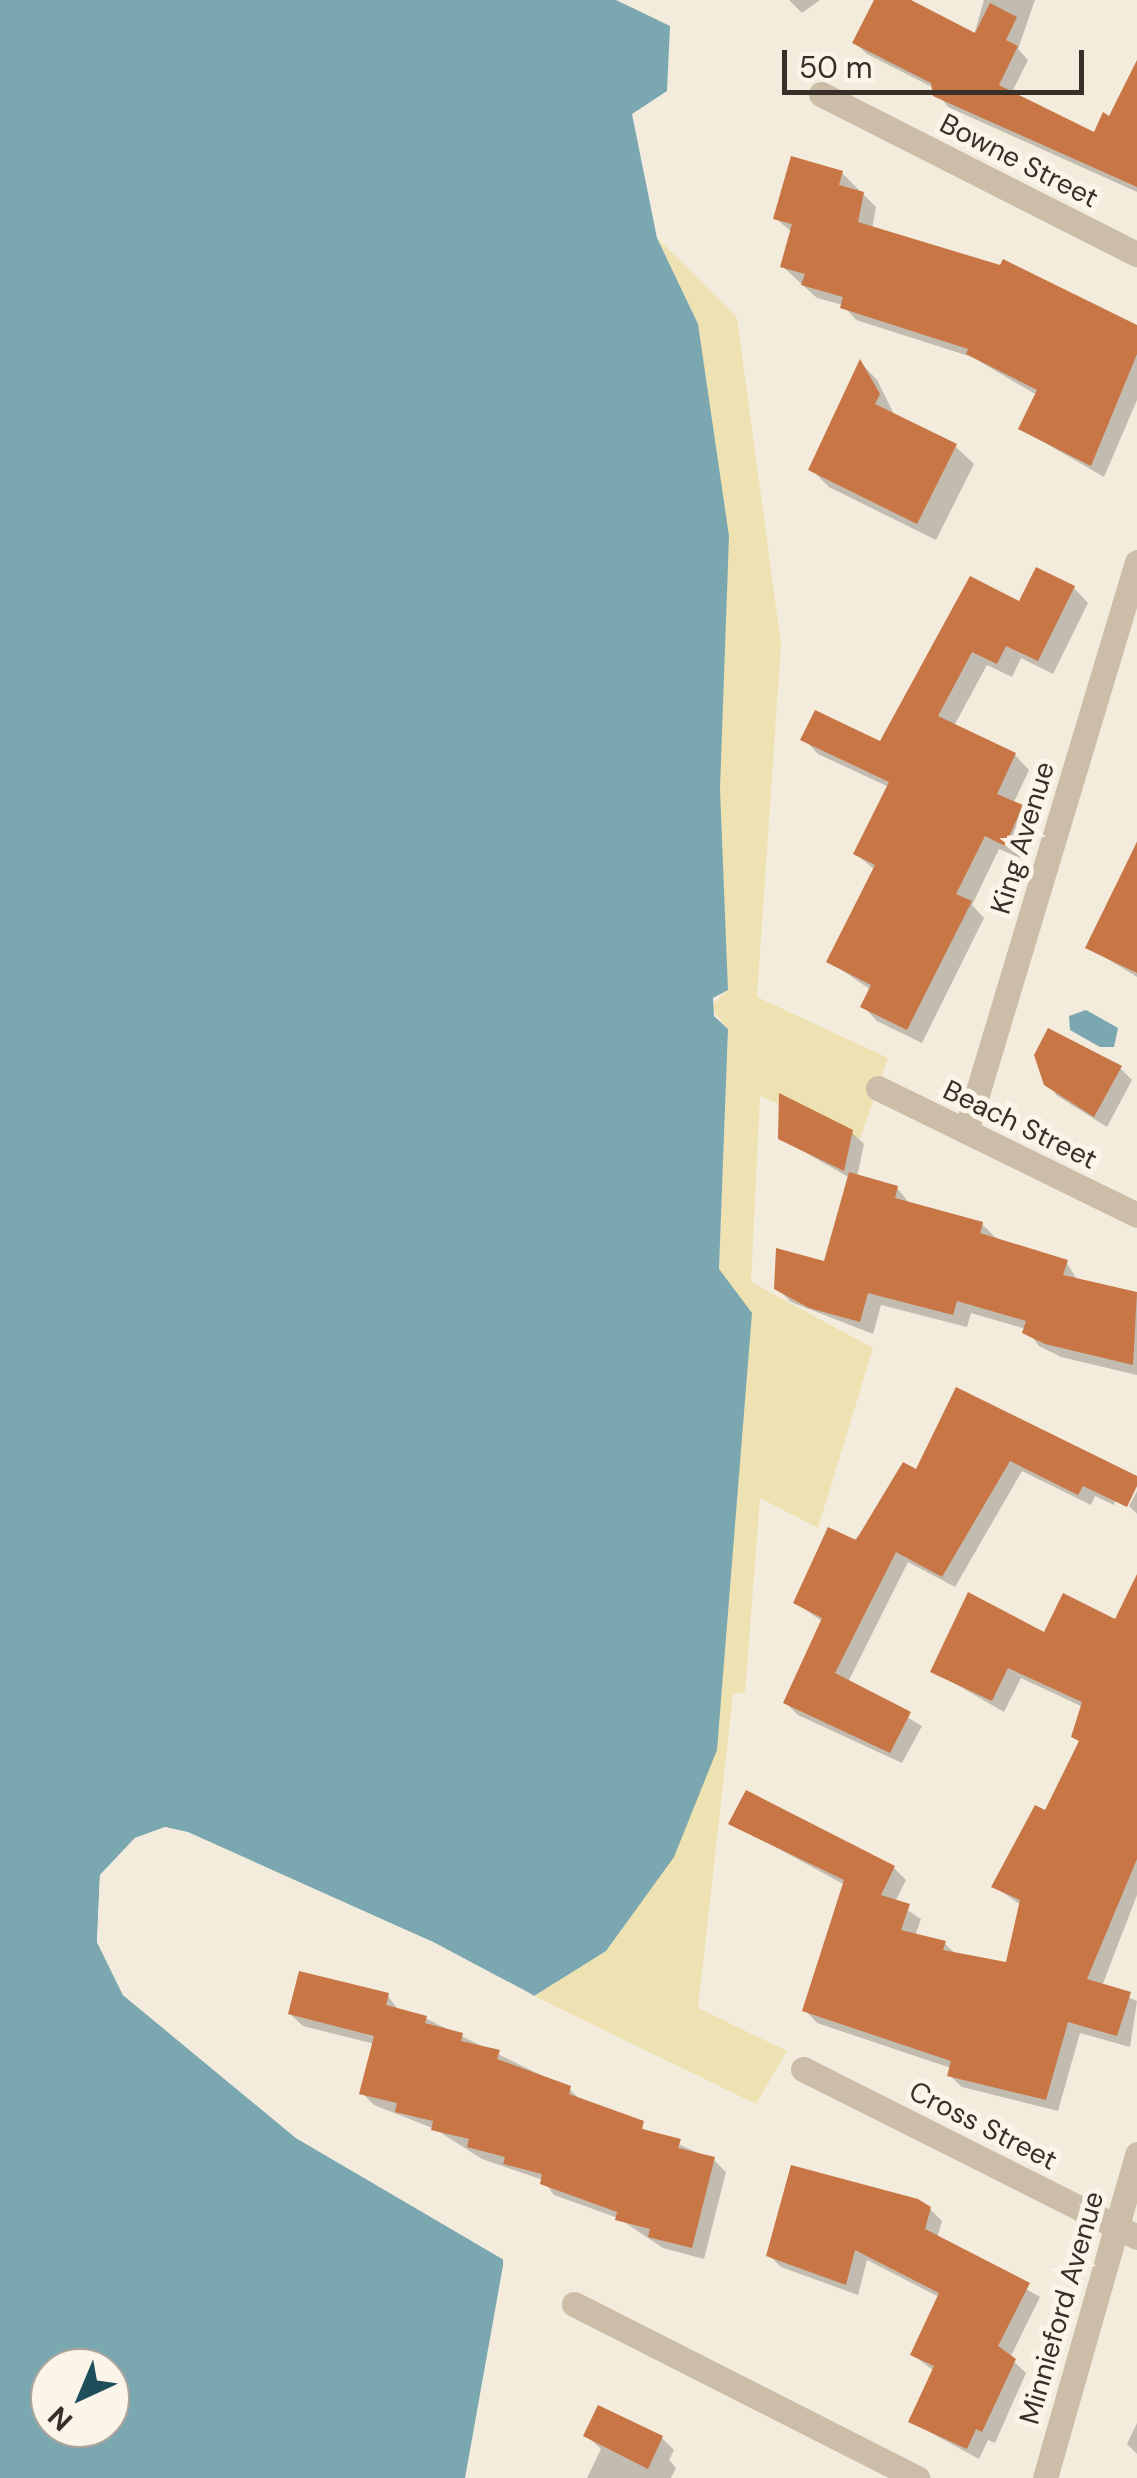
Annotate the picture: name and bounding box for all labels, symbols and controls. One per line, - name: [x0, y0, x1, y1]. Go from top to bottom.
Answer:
- scale bar: [787, 30, 1090, 92]
- text: 50 m: [799, 48, 873, 87]
- street label: Bowne Street: [934, 107, 1104, 215]
- street label: King Avenue: [984, 758, 1062, 918]
- street label: Beach Street: [938, 1073, 1102, 1177]
- street label: Cross Street: [903, 2074, 1063, 2178]
- street label: Minnieford Avenue: [1013, 2188, 1111, 2428]
- north arrow: [30, 2348, 130, 2448]
- text: N: [40, 2398, 80, 2439]

